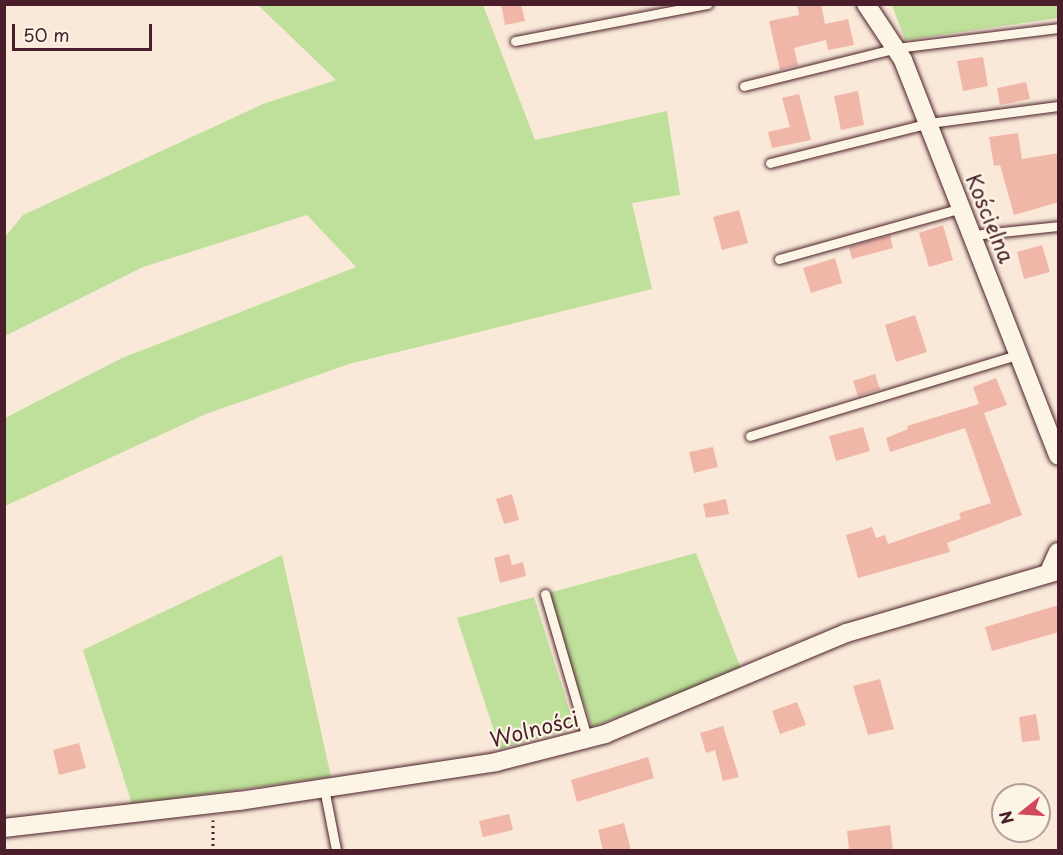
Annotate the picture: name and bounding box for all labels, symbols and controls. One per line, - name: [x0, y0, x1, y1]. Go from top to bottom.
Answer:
- scale bar: [15, 12, 154, 50]
- text: 50 m: [23, 21, 70, 48]
- street label: Kościelna: [962, 170, 1020, 266]
- street label: Wolności: [487, 705, 581, 751]
- north arrow: [991, 783, 1051, 843]
- text: N: [992, 808, 1019, 827]

